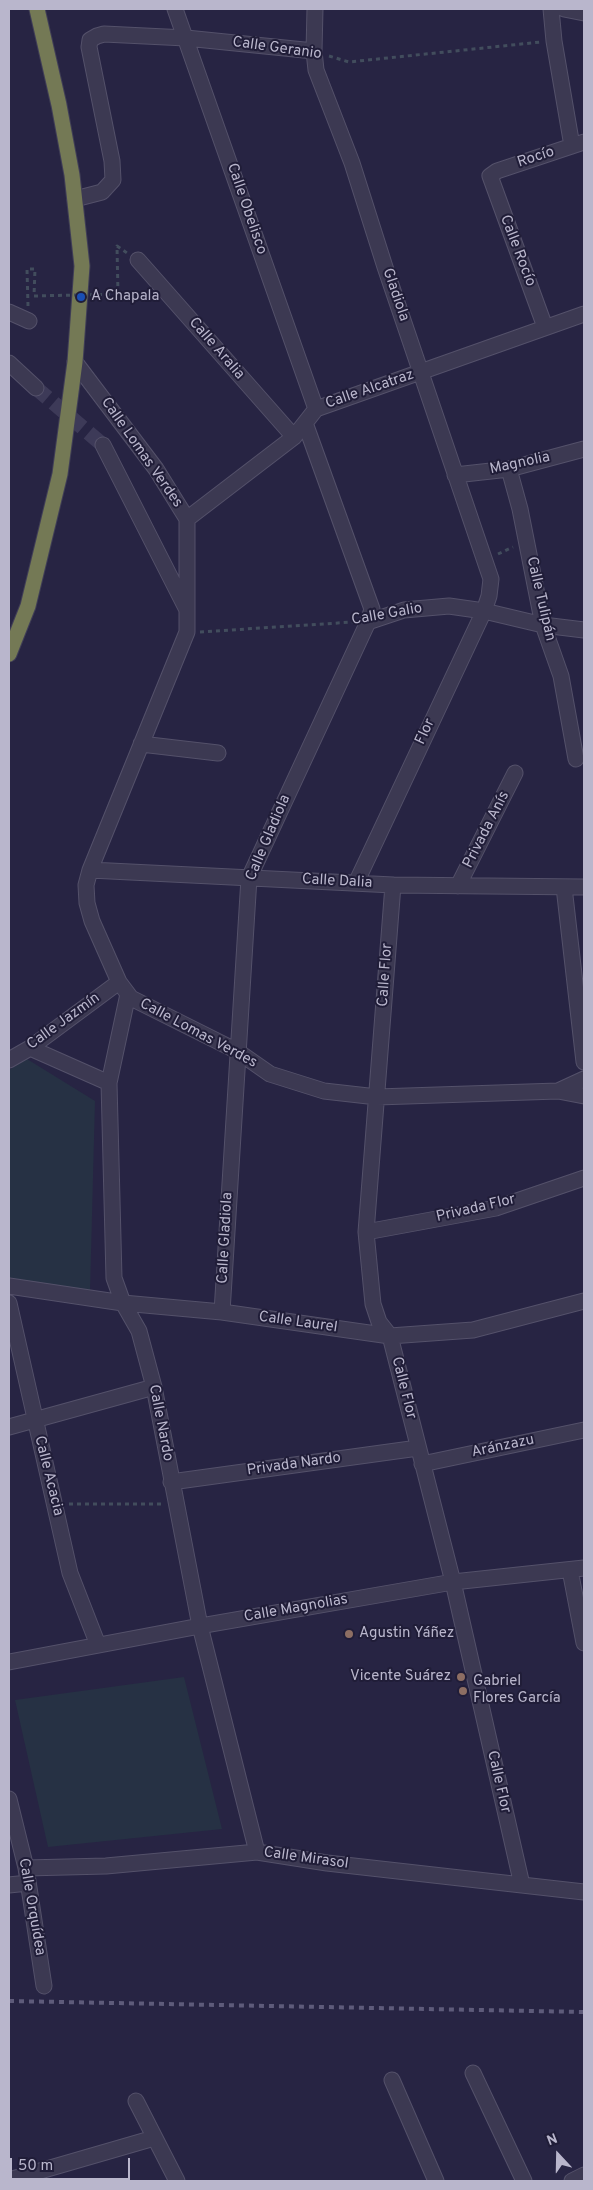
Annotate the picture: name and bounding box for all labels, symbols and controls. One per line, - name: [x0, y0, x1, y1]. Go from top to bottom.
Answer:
- street label: Calle Geranio: [231, 34, 323, 64]
- street label: Rocío: [515, 144, 557, 172]
- street label: Calle Obelisco: [222, 161, 270, 257]
- street label: Calle Rocío: [495, 213, 539, 289]
- street label: Gladiola: [378, 266, 412, 324]
- place label: A Chapala: [91, 288, 159, 306]
- marker: A Chapala: [75, 291, 87, 303]
- street label: Calle Aralia: [184, 314, 248, 384]
- street label: Calle Alcatraz: [323, 366, 417, 414]
- street label: Calle Lomas Verdes: [96, 394, 186, 512]
- street label: Magnolia: [488, 449, 552, 479]
- street label: Calle Tulipán: [522, 555, 558, 643]
- street label: Calle Galio: [350, 600, 424, 630]
- street label: Flor: [412, 716, 440, 748]
- street label: Privada Anís: [460, 789, 514, 871]
- street label: Calle Gladiola: [243, 792, 295, 884]
- street label: Calle Dalia: [301, 871, 373, 893]
- street label: Calle Flor: [375, 943, 397, 1007]
- street label: Calle Jazmín: [24, 990, 104, 1054]
- street label: Calle Lomas Verdes: [136, 995, 260, 1073]
- street label: Privada Flor: [435, 1191, 517, 1227]
- street label: Calle Gladiola: [215, 1192, 237, 1284]
- street label: Calle Laurel: [257, 1309, 339, 1337]
- street label: Calle Flor: [387, 1355, 419, 1421]
- street label: Calle Nardo: [144, 1383, 176, 1463]
- street label: Aránzazu: [470, 1432, 536, 1462]
- street label: Calle Acacia: [29, 1434, 67, 1518]
- street label: Privada Nardo: [246, 1449, 342, 1481]
- street label: Calle Magnolias: [243, 1591, 349, 1627]
- place label: Agustin Yáñez: [359, 1625, 454, 1643]
- marker: Agustin Yáñez: [343, 1628, 355, 1640]
- place label: Vicente Suárez: [350, 1668, 451, 1686]
- marker: Vicente Suárez: [455, 1671, 467, 1683]
- place label: Gabriel Flores García: [473, 1673, 561, 1708]
- marker: Gabriel Flores García: [457, 1685, 469, 1697]
- street label: Calle Flor: [482, 1749, 514, 1815]
- street label: Calle Mirasol: [262, 1844, 350, 1874]
- street label: Calle Orquídea: [14, 1857, 48, 1957]
- north arrow: [533, 2130, 583, 2180]
- text: N: [545, 2131, 560, 2150]
- scale bar: [12, 2148, 132, 2180]
- text: 50 m: [18, 2157, 53, 2176]

